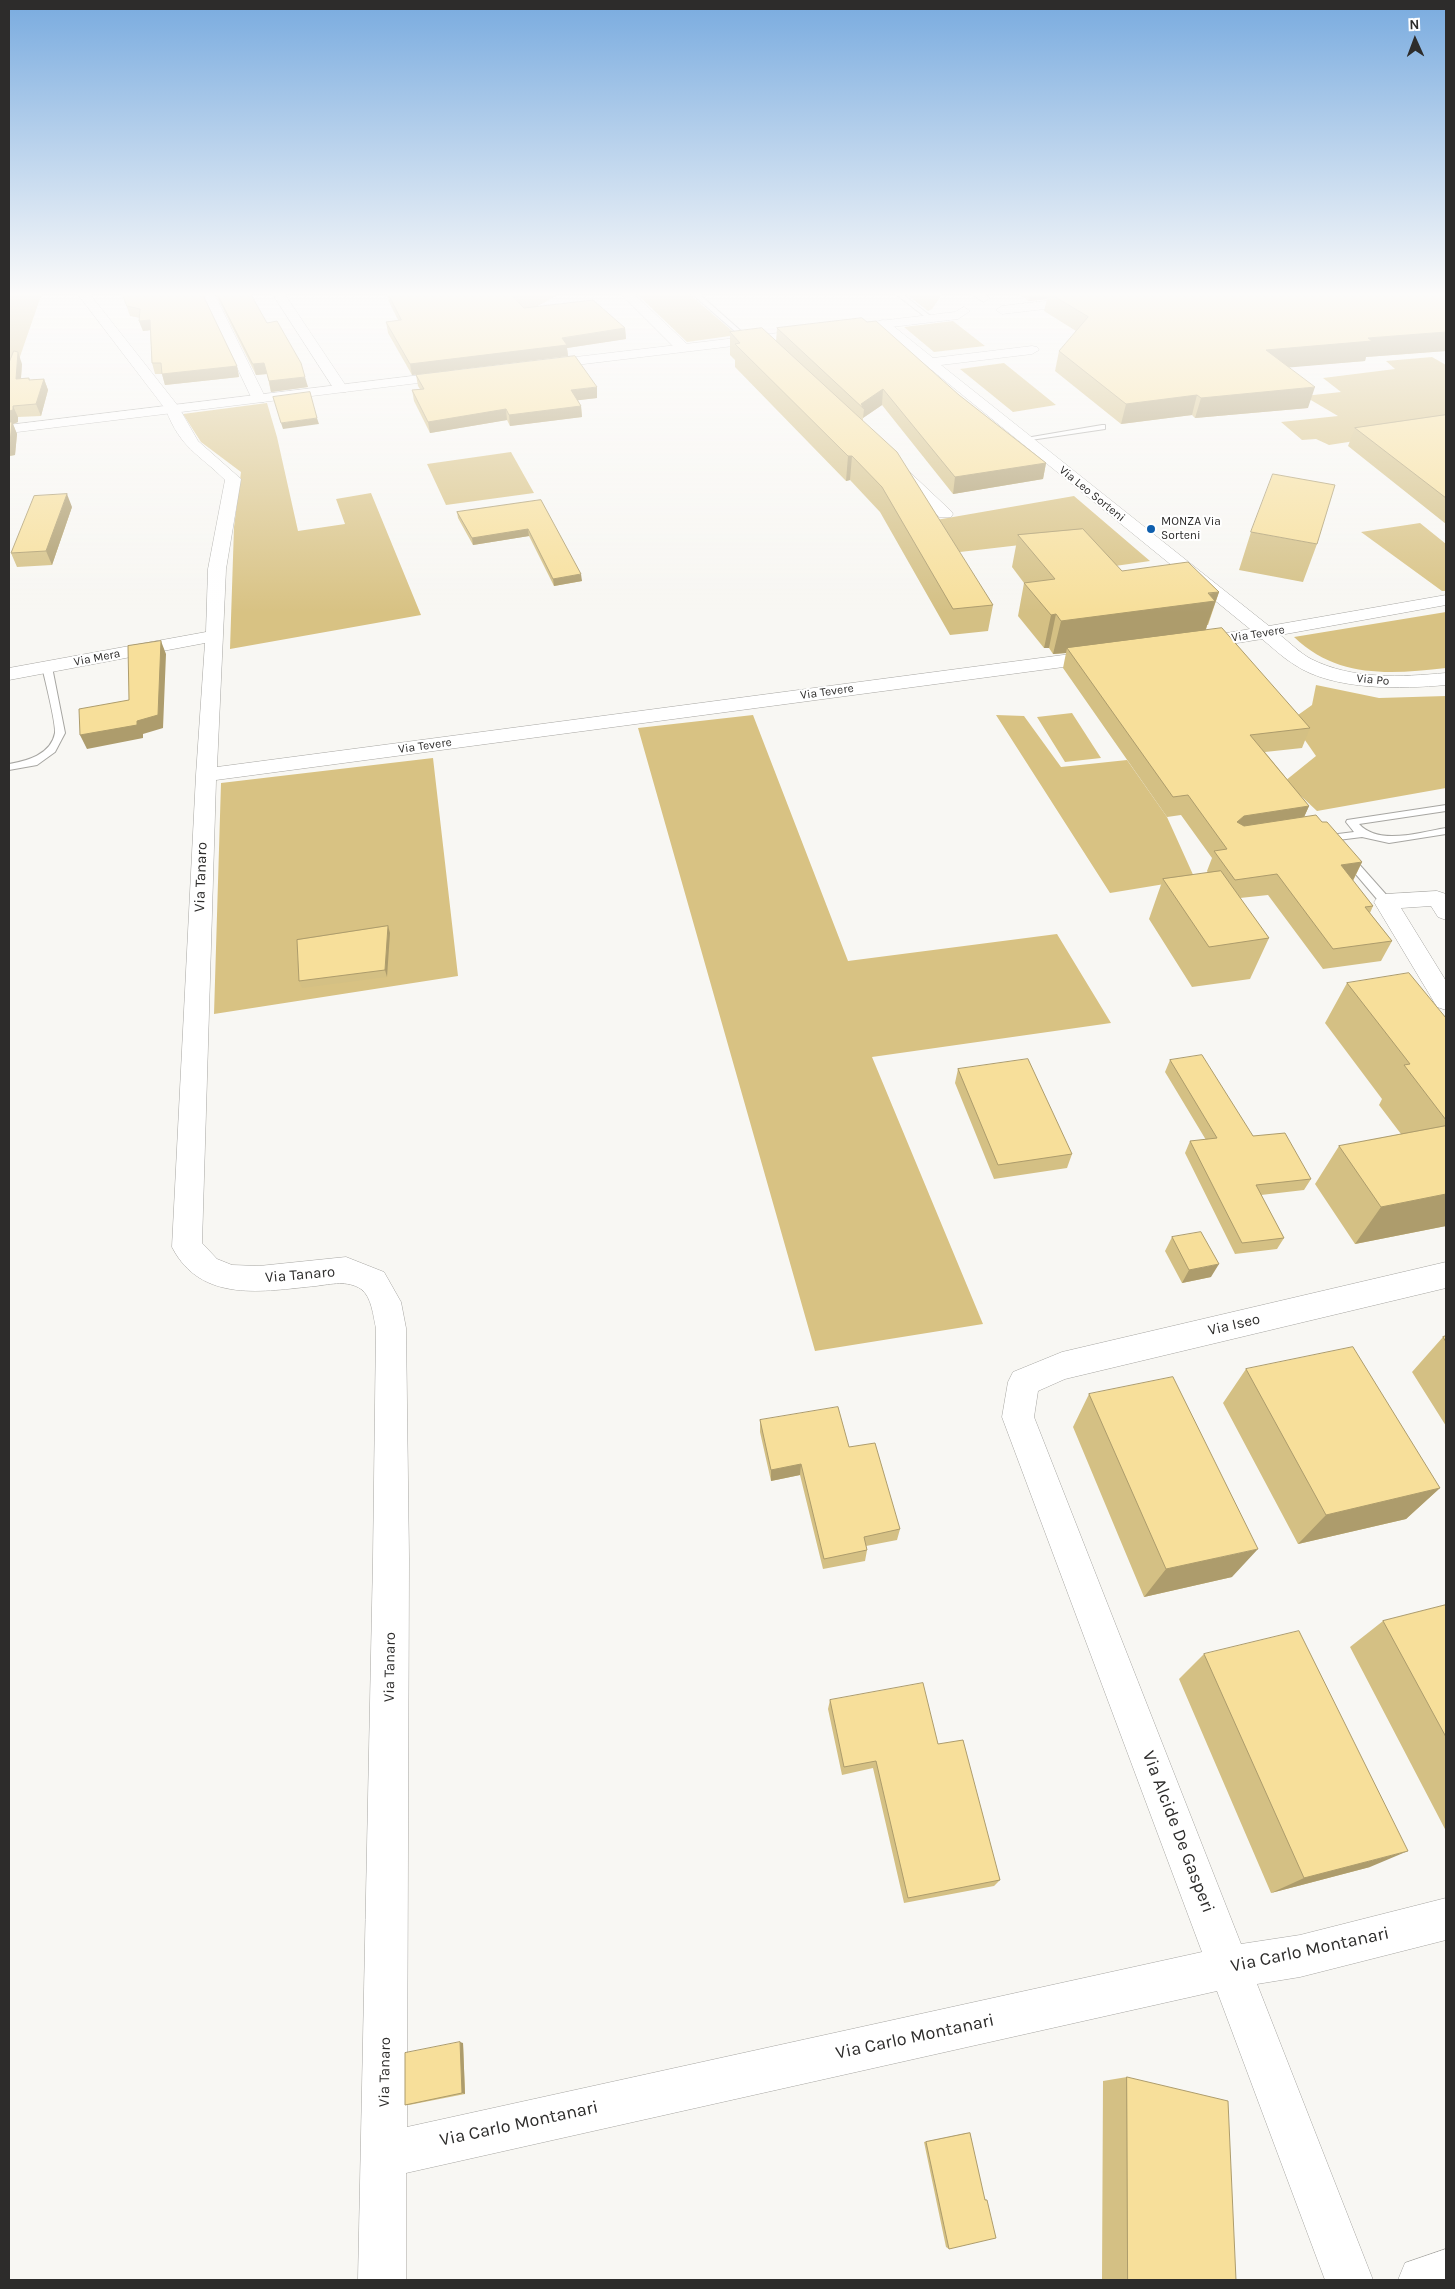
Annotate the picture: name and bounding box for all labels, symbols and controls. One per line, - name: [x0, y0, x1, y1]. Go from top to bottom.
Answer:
- north arrow: [1390, 15, 1440, 65]
- text: N: [1409, 16, 1420, 33]
- street label: Via Leo Sorteni: [1056, 463, 1128, 525]
- place label: MONZA Via Sorteni: [1161, 515, 1221, 543]
- marker: MONZA Via Sorteni: [1145, 523, 1157, 535]
- street label: Via Tevere: [1230, 623, 1286, 645]
- street label: Via Mera: [73, 646, 121, 670]
- street label: Via Po: [1356, 671, 1390, 689]
- street label: Via Tevere: [799, 681, 855, 703]
- street label: Via Tevere: [397, 735, 453, 757]
- street label: Via Tanaro: [191, 842, 211, 912]
- street label: Via Tanaro: [264, 1263, 336, 1287]
- street label: Via Iseo: [1206, 1310, 1262, 1340]
- street label: Via Tanaro: [380, 1632, 400, 1702]
- street label: Via Alcide De Gasperi: [1137, 1748, 1219, 1916]
- street label: Via Carlo Montanari: [1229, 1923, 1391, 1977]
- street label: Via Carlo Montanari: [834, 2010, 996, 2064]
- street label: Via Tanaro: [375, 2037, 395, 2107]
- street label: Via Carlo Montanari: [438, 2097, 600, 2151]

